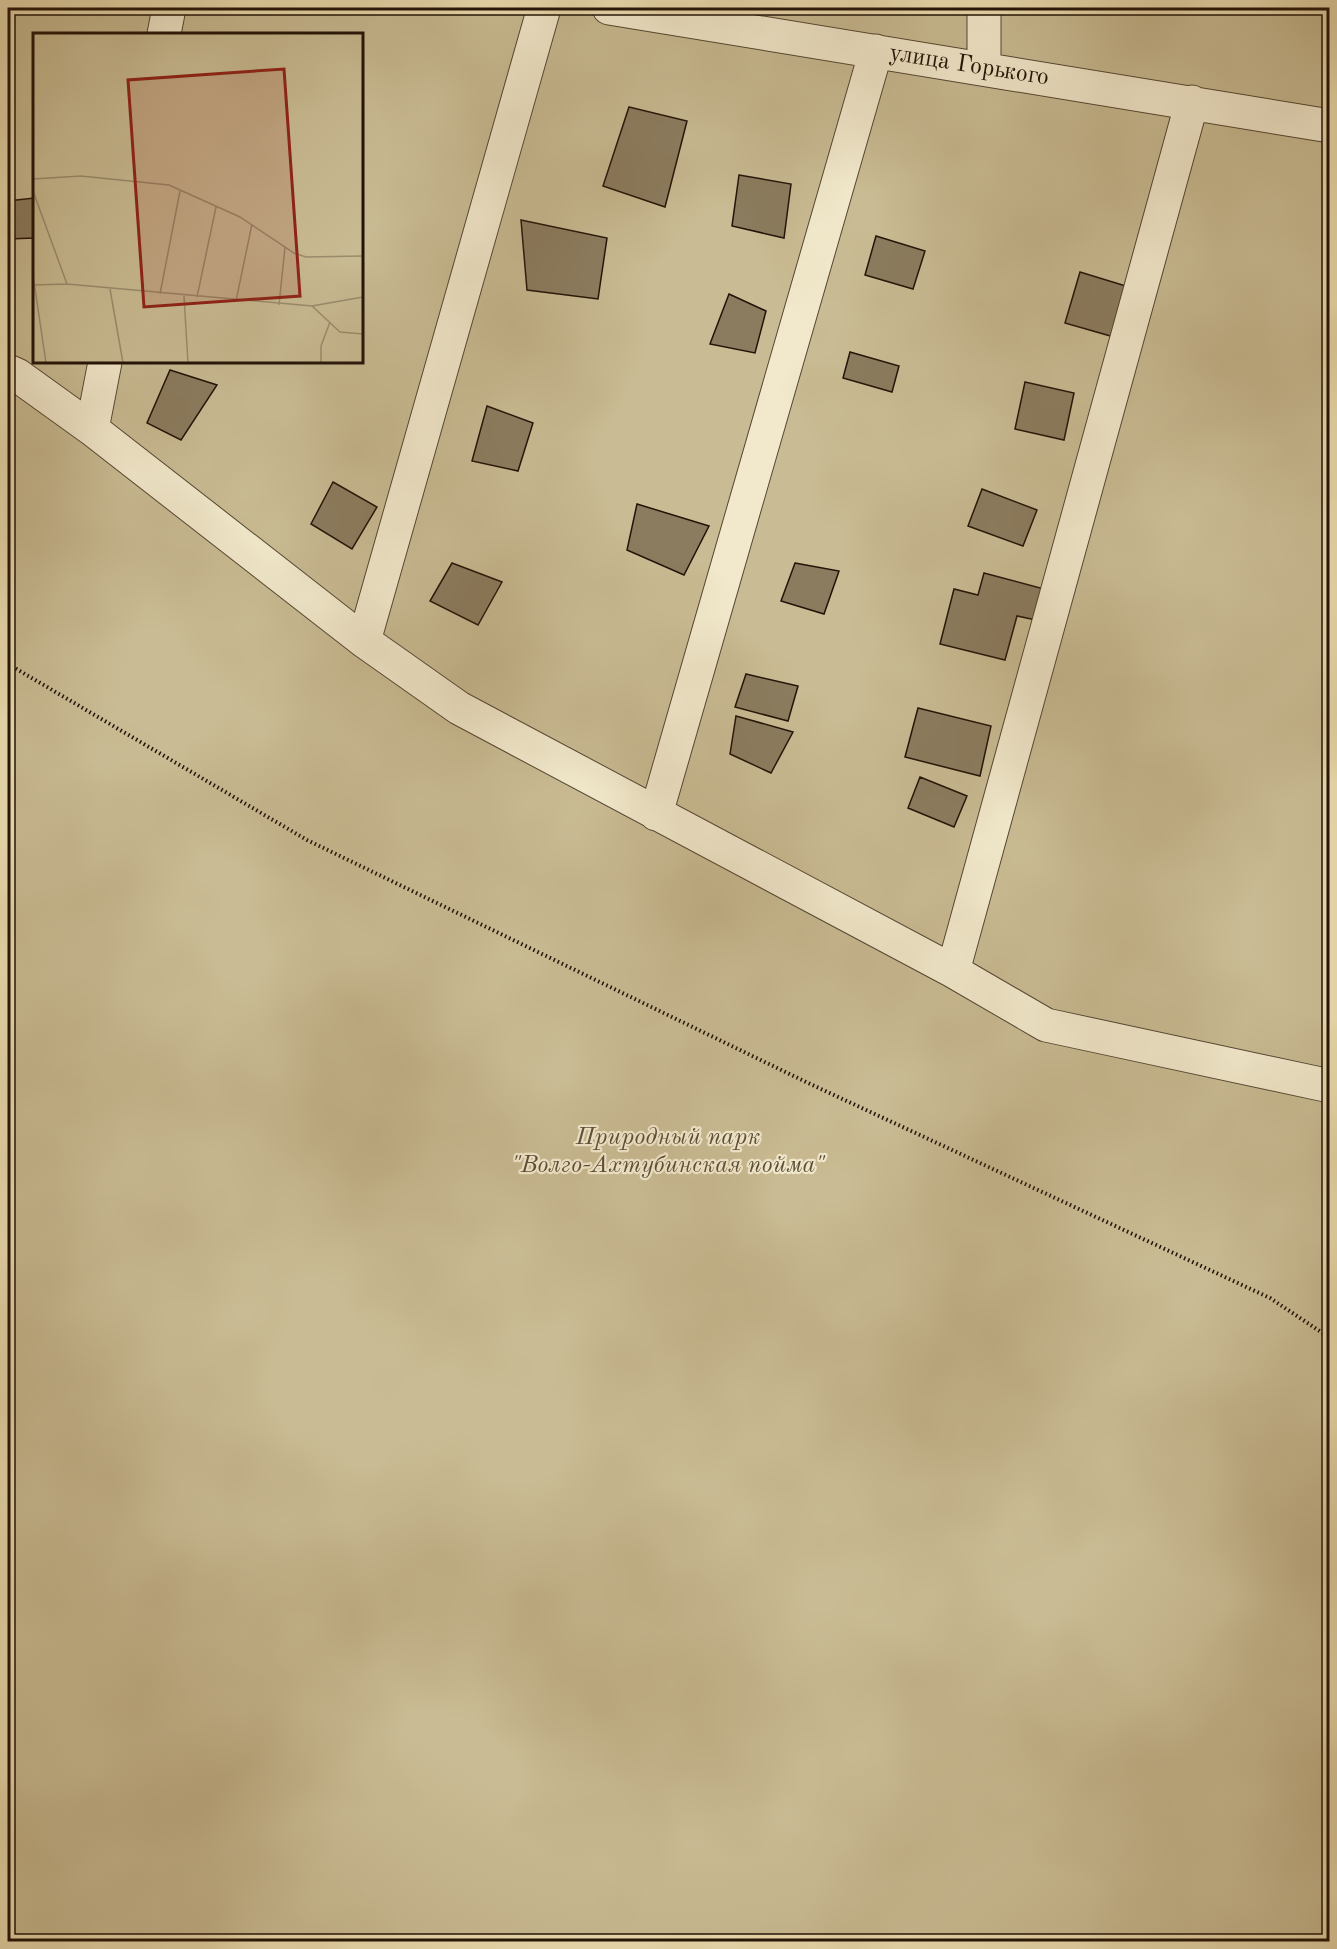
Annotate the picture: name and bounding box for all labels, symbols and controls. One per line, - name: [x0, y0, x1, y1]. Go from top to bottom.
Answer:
- inset map: [33, 33, 363, 363]
- street label: улица Горького: [887, 42, 1051, 90]
- park label: Природный парк "Волго-Ахтубинская пойма": [511, 1126, 826, 1178]

